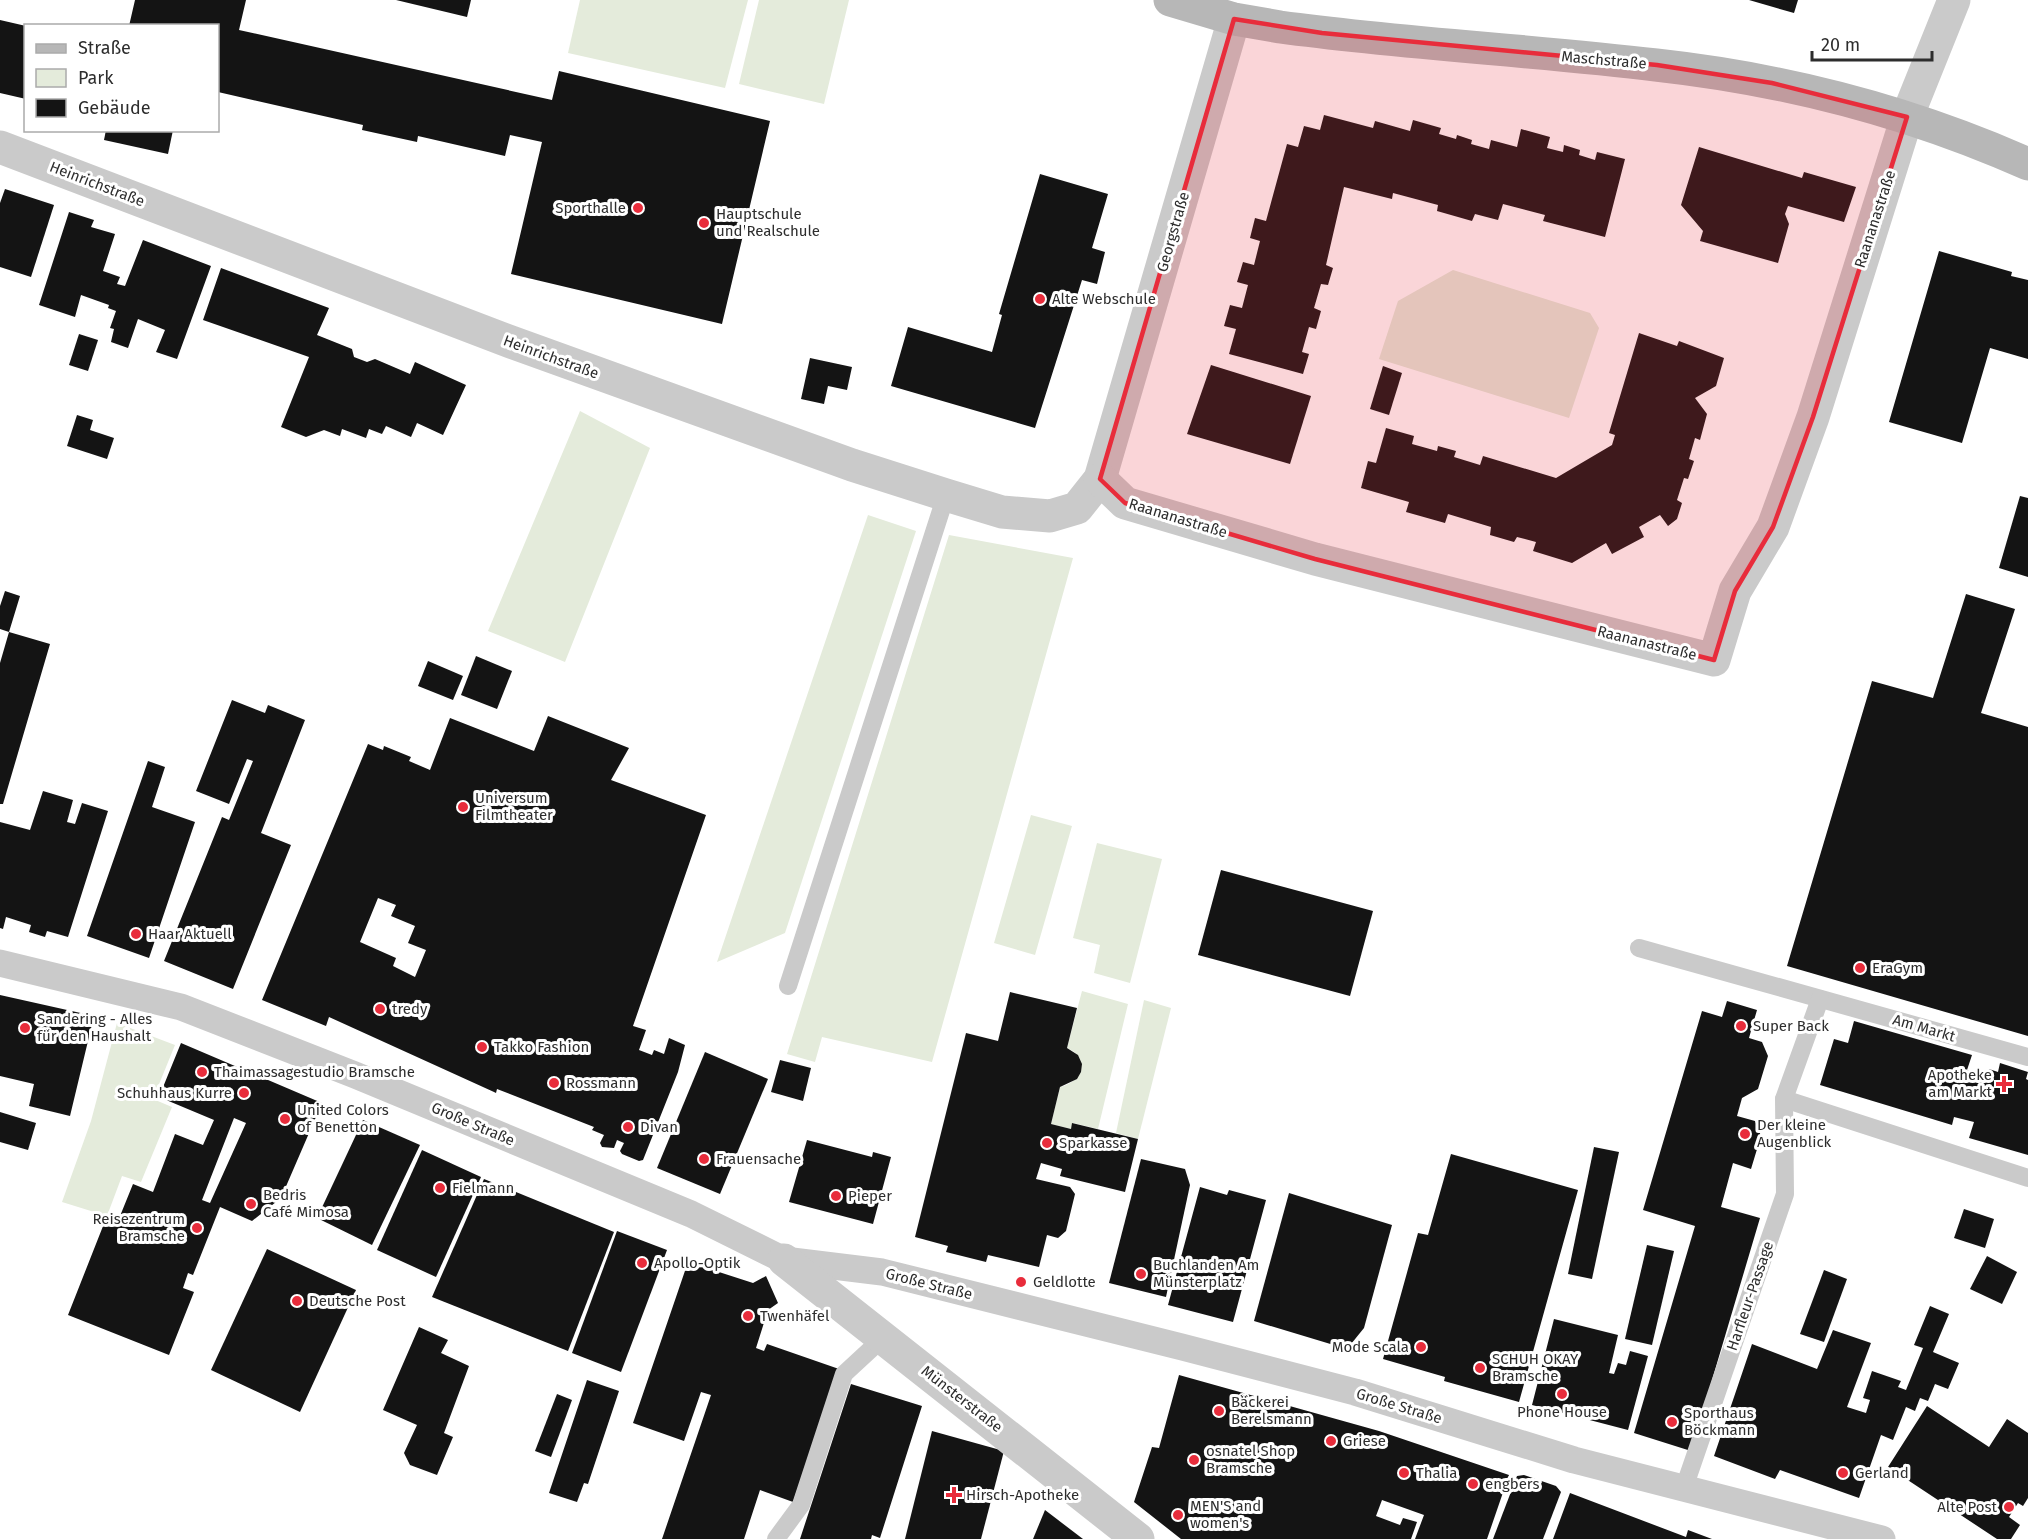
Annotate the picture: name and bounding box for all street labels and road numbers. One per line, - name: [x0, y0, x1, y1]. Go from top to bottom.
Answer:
- street label: Maschstraße: [1561, 47, 1647, 73]
- street label: Heinrichstraße: [47, 158, 147, 210]
- street label: Raananastraße: [1851, 168, 1899, 270]
- street label: Georgstraße: [1153, 190, 1193, 274]
- street label: Heinrichstraße: [501, 331, 601, 383]
- street label: Raananastraße: [1127, 495, 1229, 541]
- street label: Raananastraße: [1595, 622, 1699, 664]
- street label: Am Markt: [1891, 1011, 1958, 1046]
- street label: Große Straße: [429, 1098, 517, 1150]
- street label: Harfleur-Passage: [1723, 1239, 1777, 1353]
- street label: Große Straße: [884, 1265, 974, 1303]
- street label: Münsterstraße: [918, 1362, 1006, 1436]
- street label: Große Straße: [1354, 1384, 1444, 1428]

